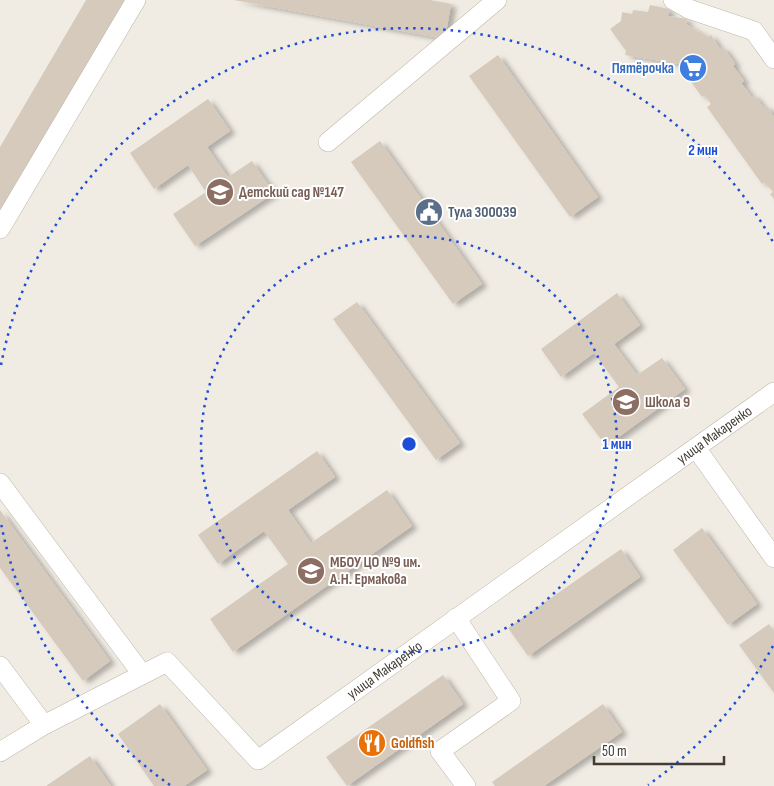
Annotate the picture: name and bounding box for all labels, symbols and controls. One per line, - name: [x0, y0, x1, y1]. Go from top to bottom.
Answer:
- supermarket icon: Пятёрочка: [678, 53, 708, 83]
- place label: Пятёрочка: [612, 59, 674, 78]
- text: 2 мин: [688, 141, 718, 160]
- school or university icon: Детский сад №147: [205, 177, 235, 207]
- place label: Детский сад №147: [239, 183, 344, 202]
- public building icon: Тула 300039: [414, 197, 444, 227]
- place label: Тула 300039: [448, 203, 517, 222]
- school or university icon: Школа 9: [611, 387, 641, 417]
- place label: Школа 9: [645, 393, 690, 412]
- street label: улица Макаренко: [673, 402, 756, 468]
- centre of rings: [400, 435, 418, 453]
- text: 1 мин: [602, 435, 632, 454]
- place label: МБОУ ЦО №9 им. А.Н. Ермакова: [329, 553, 421, 589]
- school or university icon: МБОУ ЦО №9 им. А.Н. Ермакова: [296, 556, 326, 586]
- street label: улица Макаренко: [343, 637, 426, 703]
- restaurant icon: Goldfish: [357, 728, 387, 758]
- place label: Goldfish: [391, 734, 434, 753]
- scale bar: [594, 734, 724, 766]
- text: 50 m: [602, 742, 627, 761]

